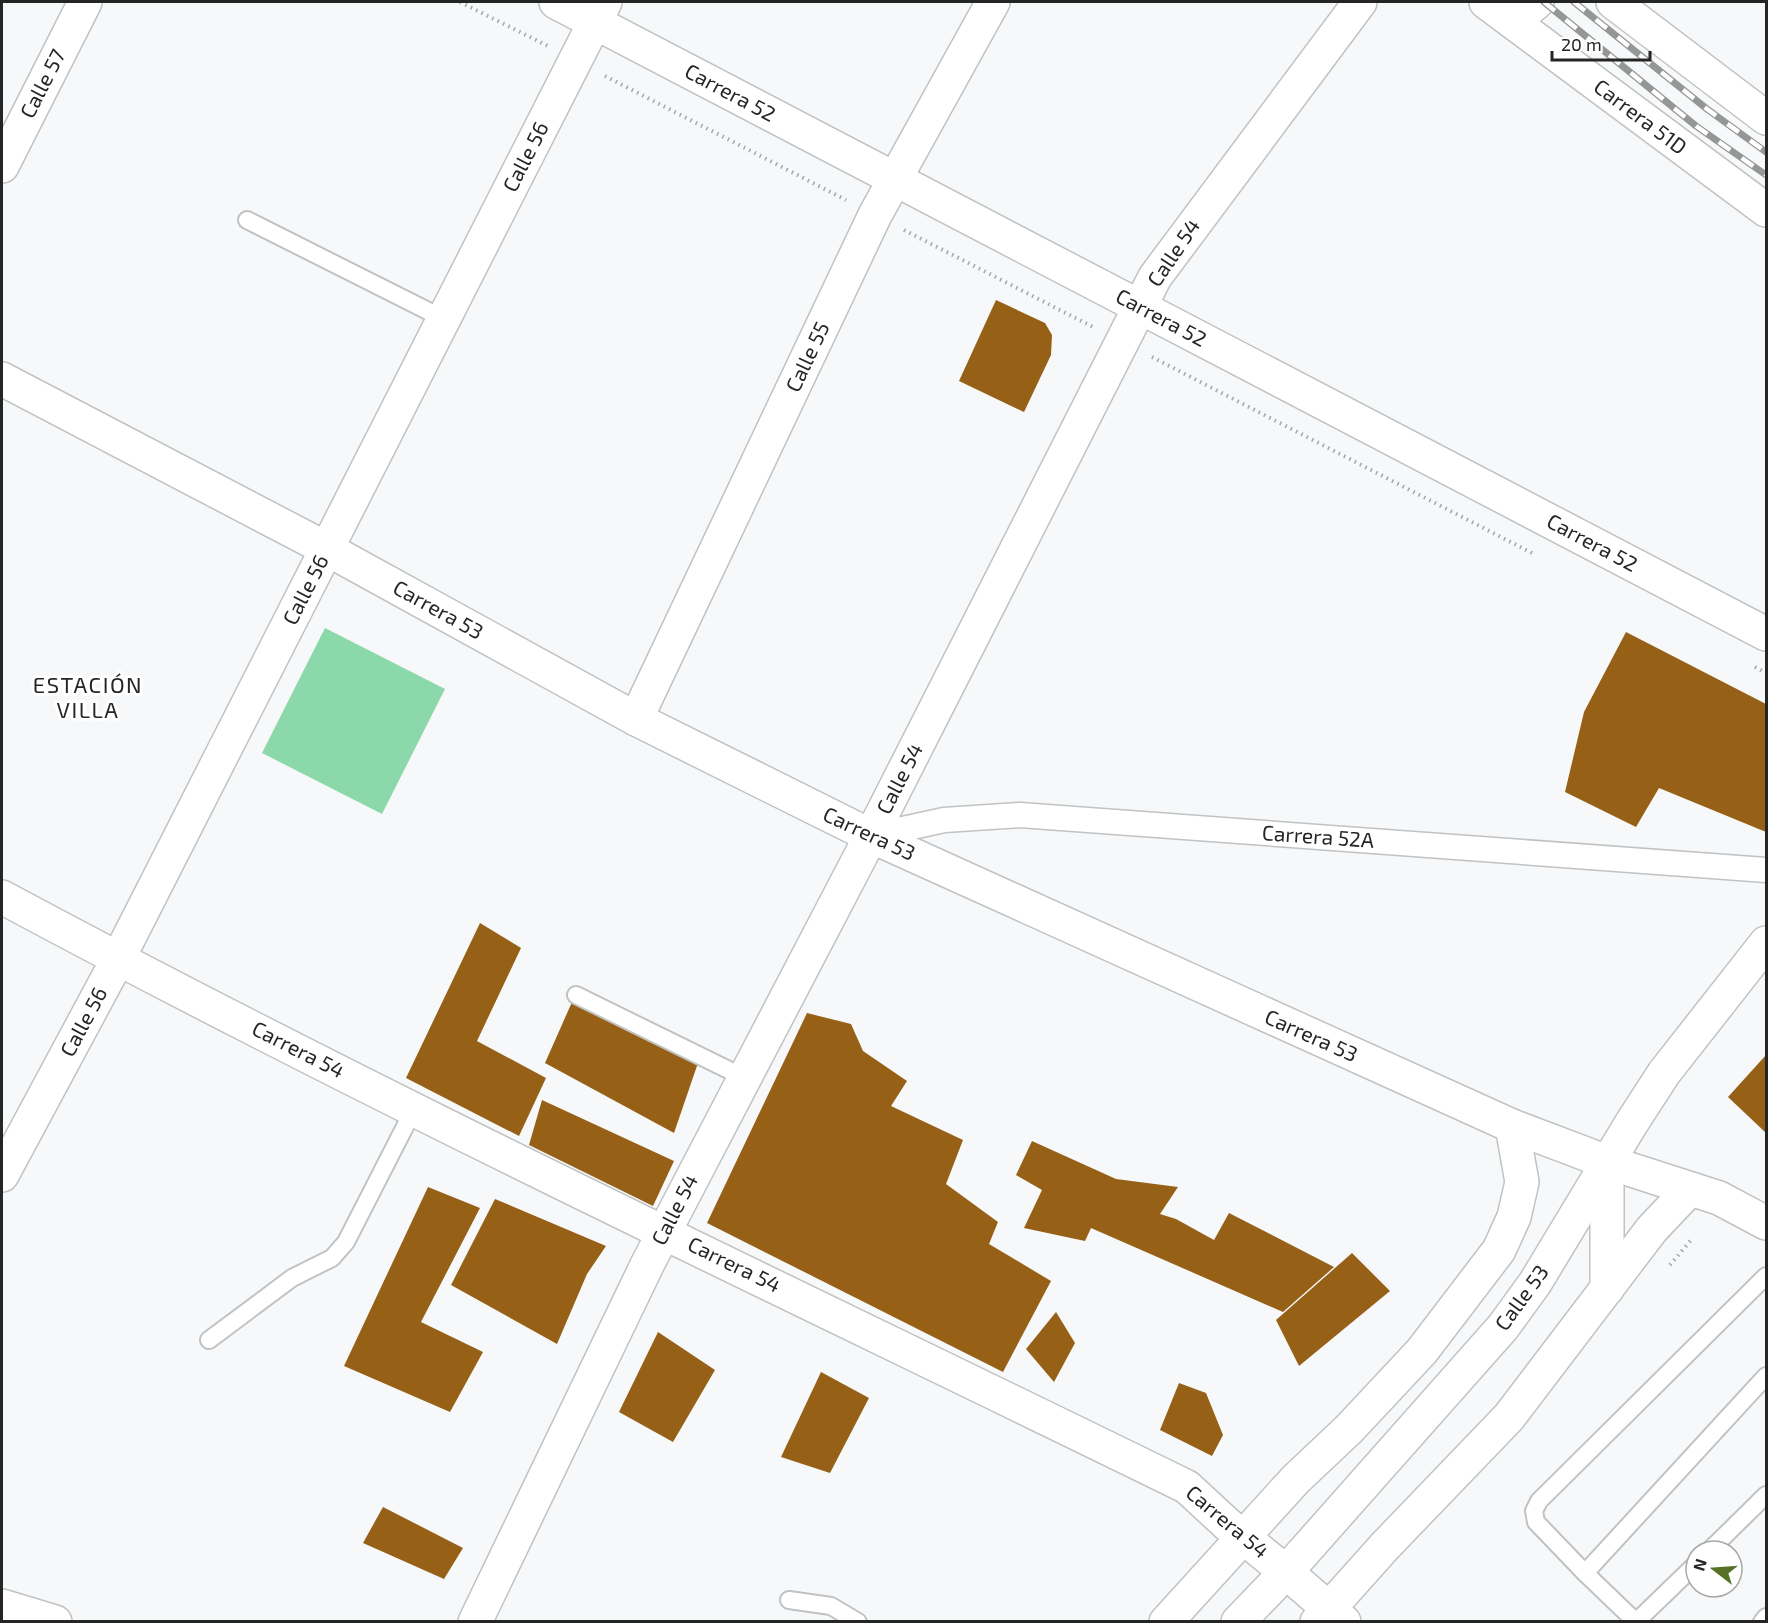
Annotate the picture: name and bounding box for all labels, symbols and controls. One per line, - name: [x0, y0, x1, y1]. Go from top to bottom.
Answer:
- scale bar: [1552, 24, 1650, 62]
- text: 20 m: [1561, 33, 1602, 55]
- street label: Calle 57: [14, 44, 70, 122]
- street label: Carrera 52: [681, 57, 780, 126]
- street label: Carrera 51D: [1590, 73, 1692, 159]
- street label: Calle 56: [496, 117, 553, 195]
- street label: Calle 54: [1141, 214, 1204, 291]
- street label: Carrera 52: [1112, 282, 1211, 351]
- street label: Calle 55: [780, 317, 834, 395]
- street label: Carrera 52: [1543, 507, 1642, 576]
- street label: Calle 56: [276, 550, 333, 628]
- street label: Carrera 53: [389, 574, 488, 644]
- district label: ESTACIÓN VILLA: [33, 671, 143, 722]
- street label: Calle 54: [870, 739, 927, 818]
- street label: Carrera 53: [820, 800, 920, 865]
- street label: Carrera 52A: [1261, 819, 1375, 852]
- street label: Calle 56: [54, 982, 111, 1060]
- street label: Carrera 53: [1261, 1003, 1362, 1066]
- street label: Carrera 54: [248, 1015, 349, 1083]
- street label: Calle 54: [645, 1170, 702, 1249]
- street label: Carrera 54: [684, 1230, 785, 1297]
- street label: Calle 53: [1489, 1259, 1553, 1335]
- street label: Carrera 54: [1182, 1479, 1274, 1563]
- north arrow: [1684, 1539, 1744, 1599]
- text: N: [1688, 1556, 1710, 1573]

